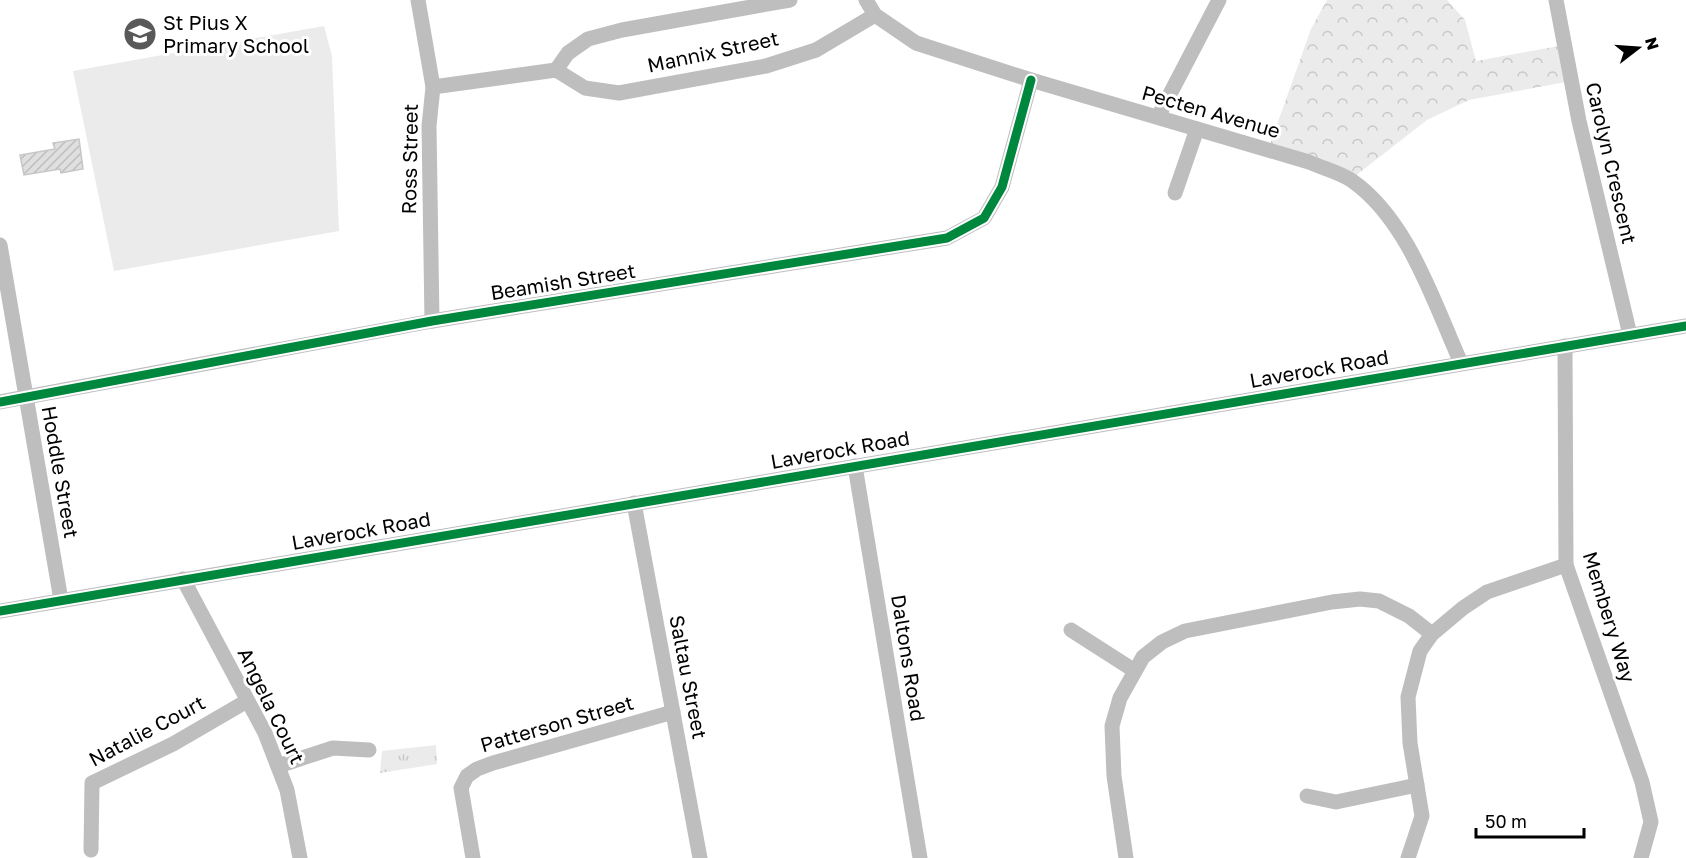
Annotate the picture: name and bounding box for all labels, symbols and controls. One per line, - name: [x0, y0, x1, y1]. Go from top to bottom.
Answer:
- place label: St Pius X Primary School: [163, 10, 309, 57]
- school or university icon: St Pius X Primary School: [122, 16, 158, 52]
- north arrow: [1608, 18, 1668, 78]
- street label: Mannix Street: [645, 25, 781, 77]
- text: N: [1641, 35, 1664, 52]
- street label: Pecten Avenue: [1139, 80, 1283, 142]
- street label: Carolyn Crescent: [1582, 80, 1642, 246]
- street label: Ross Street: [396, 103, 422, 215]
- street label: Beamish Street: [489, 258, 637, 304]
- street label: Laverock Road: [1247, 344, 1390, 392]
- street label: Hoddle Street: [38, 404, 84, 540]
- street label: Laverock Road: [768, 425, 911, 473]
- street label: Laverock Road: [289, 506, 432, 554]
- street label: Membery Way: [1579, 548, 1641, 685]
- street label: Daltons Road: [887, 593, 931, 723]
- street label: Saltau Street: [665, 613, 713, 741]
- street label: Angela Court: [233, 644, 310, 768]
- street label: Natalie Court: [84, 690, 209, 771]
- street label: Patterson Street: [477, 690, 636, 756]
- scale bar: [1476, 801, 1584, 839]
- text: 50 m: [1485, 810, 1527, 832]

